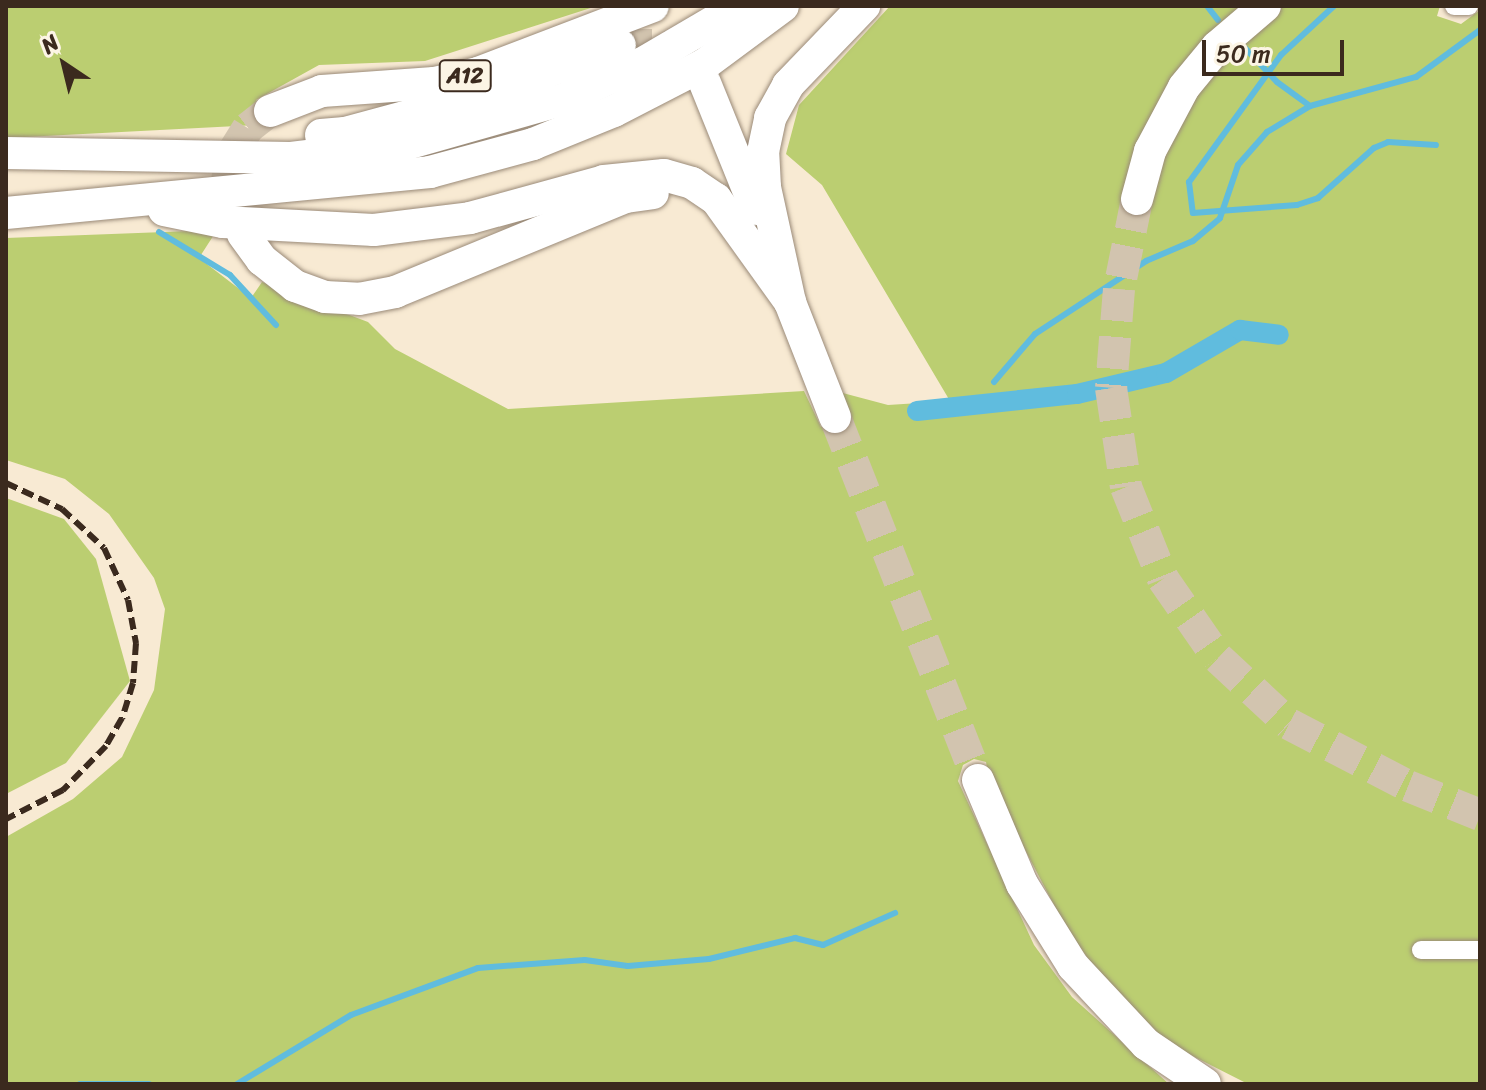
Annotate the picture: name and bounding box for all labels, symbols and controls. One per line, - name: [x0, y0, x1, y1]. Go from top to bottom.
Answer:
- north arrow: [24, 24, 104, 104]
- text: N: [33, 24, 67, 64]
- scale bar: [1206, 24, 1348, 74]
- text: 50 m: [1216, 33, 1271, 75]
- road number: A12: [437, 58, 493, 94]

